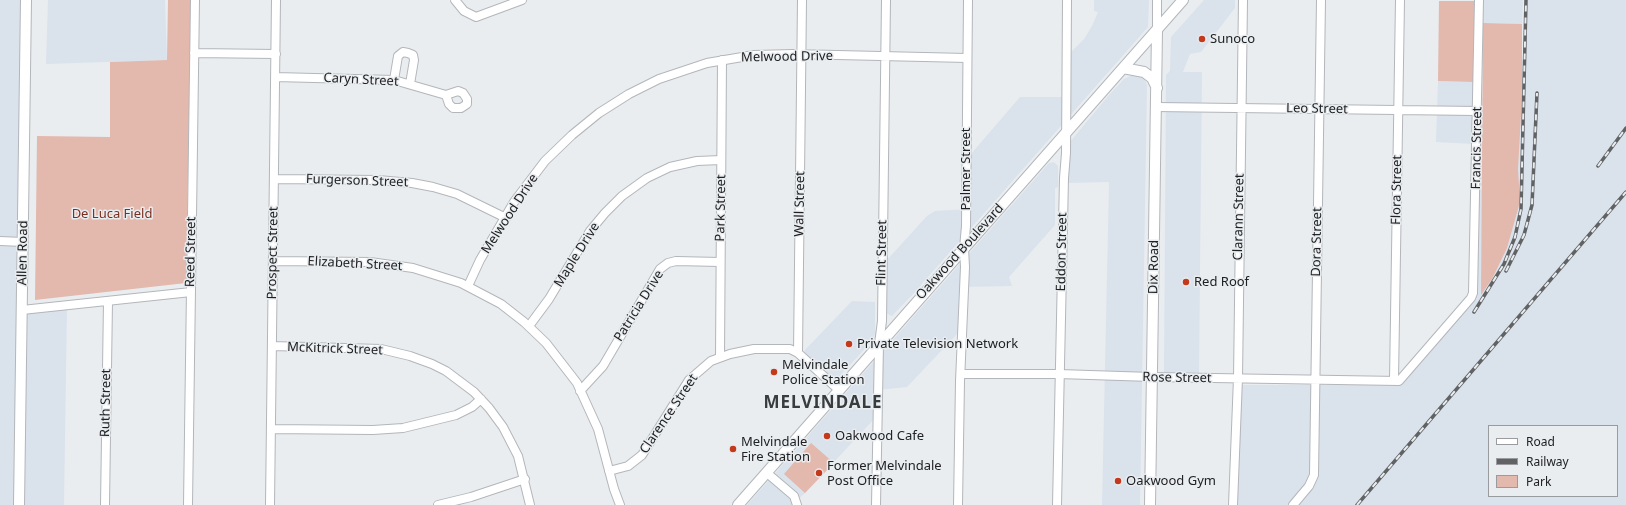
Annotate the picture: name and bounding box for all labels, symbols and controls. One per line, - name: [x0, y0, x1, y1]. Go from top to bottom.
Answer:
- place label: Sunoco: [1210, 31, 1255, 47]
- marker: Sunoco: [1197, 34, 1207, 44]
- street label: Melwood Drive: [741, 48, 833, 66]
- street label: Caryn Street: [323, 70, 399, 90]
- street label: Leo Street: [1286, 101, 1348, 117]
- street label: Francis Street: [1468, 107, 1486, 189]
- street label: Palmer Street: [958, 127, 974, 211]
- street label: Flora Street: [1389, 155, 1405, 225]
- street label: Furgerson Street: [306, 171, 408, 191]
- street label: Melwood Drive: [478, 171, 542, 257]
- street label: Wall Street: [792, 171, 808, 237]
- street label: Clarann Street: [1230, 173, 1248, 261]
- street label: Park Street: [713, 174, 729, 242]
- street label: Oakwood Boulevard: [913, 201, 1007, 303]
- park label: De Luca Field: [72, 206, 152, 222]
- street label: Prospect Street: [264, 206, 282, 300]
- street label: Dora Street: [1309, 207, 1325, 277]
- street label: Eddon Street: [1054, 212, 1070, 292]
- street label: Reed Street: [183, 217, 199, 287]
- street label: Allen Road: [15, 220, 31, 286]
- street label: Maple Drive: [551, 220, 603, 290]
- street label: Flint Street: [874, 220, 890, 286]
- street label: Dix Road: [1146, 240, 1162, 294]
- street label: Elizabeth Street: [307, 254, 403, 274]
- street label: Patricia Drive: [611, 268, 667, 344]
- place label: Red Roof: [1194, 274, 1249, 290]
- marker: Red Roof: [1181, 277, 1191, 287]
- place label: Private Television Network: [857, 336, 1018, 352]
- marker: Private Television Network: [844, 339, 854, 349]
- street label: McKitrick Street: [287, 340, 383, 358]
- place label: Melvindale Police Station: [782, 357, 864, 388]
- marker: Melvindale Police Station: [769, 367, 779, 377]
- street label: Ruth Street: [98, 369, 114, 437]
- street label: Rose Street: [1142, 370, 1212, 386]
- street label: Clarence Street: [637, 371, 701, 457]
- district label: MELVINDALE: [763, 393, 883, 413]
- legend: [1488, 425, 1618, 497]
- place label: Oakwood Cafe: [835, 428, 924, 444]
- marker: Oakwood Cafe: [822, 431, 832, 441]
- text: Road: [1526, 433, 1555, 450]
- place label: Melvindale Fire Station: [741, 434, 810, 465]
- marker: Melvindale Fire Station: [728, 444, 738, 454]
- text: Railway: [1526, 453, 1569, 470]
- place label: Former Melvindale Post Office: [827, 458, 942, 489]
- marker: Former Melvindale Post Office: [814, 468, 824, 478]
- place label: Oakwood Gym: [1126, 473, 1216, 489]
- text: Park: [1526, 473, 1551, 490]
- marker: Oakwood Gym: [1113, 476, 1123, 486]

